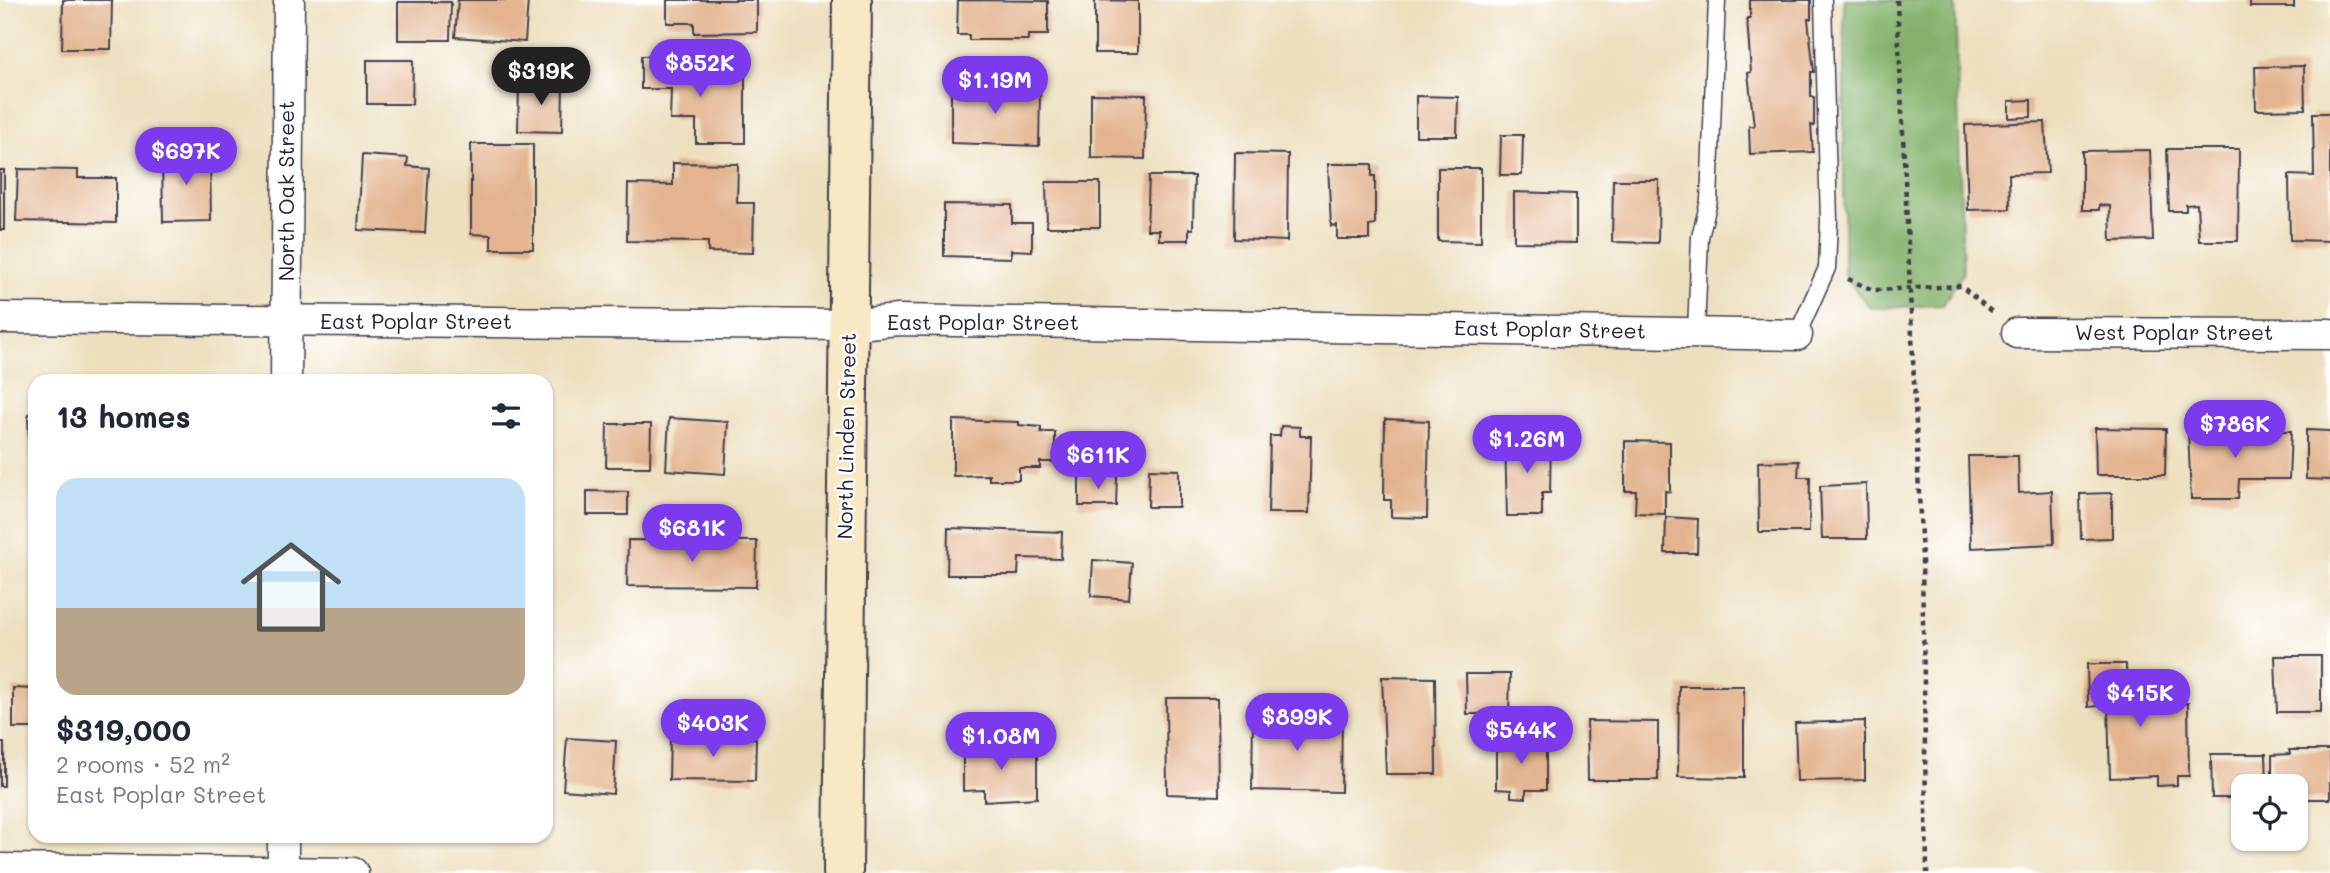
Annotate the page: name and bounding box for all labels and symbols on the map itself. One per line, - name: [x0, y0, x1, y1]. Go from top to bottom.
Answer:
- pin: $852K: [651, 40, 749, 99]
- pin: $319K: [492, 48, 590, 107]
- pin: $1.19M: [938, 57, 1052, 116]
- street label: North Oak Street: [272, 101, 299, 281]
- pin: $697K: [137, 128, 235, 187]
- street label: East Poplar Street: [320, 307, 512, 334]
- street label: East Poplar Street: [887, 308, 1079, 335]
- street label: East Poplar Street: [1454, 313, 1646, 344]
- street label: West Poplar Street: [2075, 318, 2273, 345]
- street label: North Linden Street: [830, 332, 861, 540]
- pin: $786K: [2186, 400, 2284, 460]
- pin: $1.26M: [1470, 416, 1584, 475]
- pin: $611K: [1049, 432, 1147, 491]
- pin: $681K: [643, 504, 741, 564]
- pin: $415K: [2091, 670, 2189, 729]
- pin: $899K: [1248, 694, 1346, 753]
- pin: $403K: [664, 700, 762, 759]
- pin: $544K: [1472, 706, 1570, 766]
- pin: $1.08M: [944, 712, 1058, 772]

